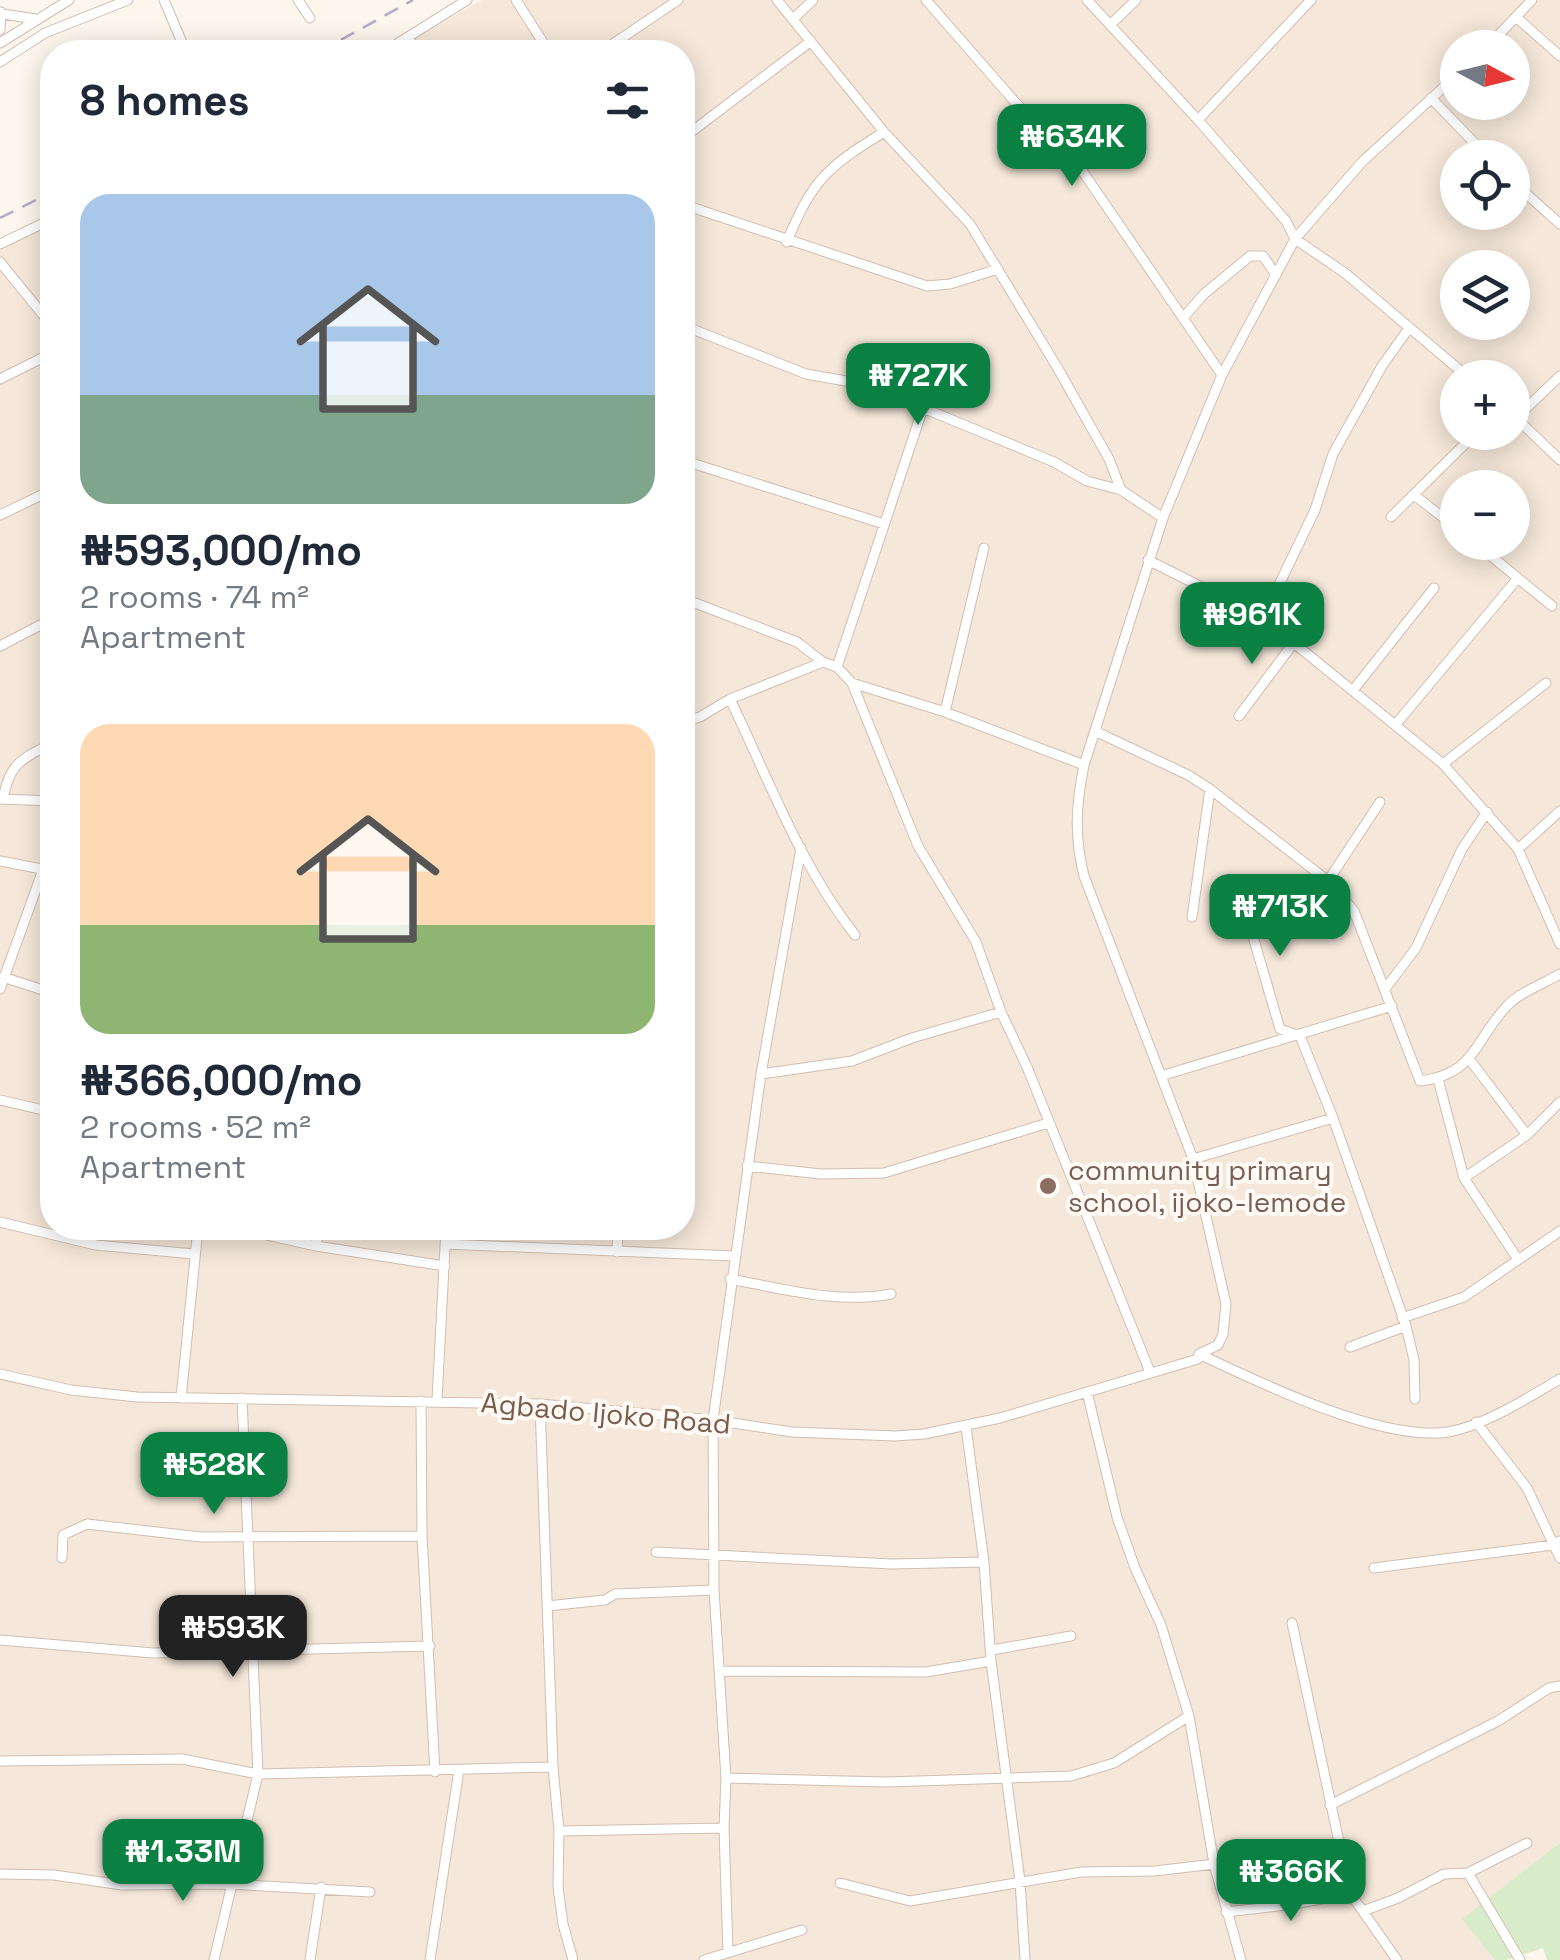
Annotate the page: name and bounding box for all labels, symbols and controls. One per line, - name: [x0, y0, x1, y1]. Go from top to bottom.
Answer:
- north arrow: [1440, 30, 1530, 120]
- map controls: [1440, 30, 1530, 560]
- icon: filters: [600, 73, 655, 128]
- text: 8 homes: [80, 74, 250, 127]
- pin: ₦634K: [1002, 104, 1142, 189]
- text: ₦634K: [1019, 116, 1125, 156]
- button: locate: [1440, 140, 1530, 230]
- button: layers: [1440, 250, 1530, 340]
- icon: home: [278, 259, 458, 439]
- pin: ₦727K: [848, 343, 988, 428]
- text: ₦727K: [868, 355, 968, 395]
- button: +: [1440, 360, 1530, 450]
- button: −: [1440, 470, 1530, 560]
- text: ₦593,000/mo: [80, 524, 362, 577]
- text: 2 rooms · 74 m²: [80, 577, 309, 617]
- pin: ₦961K: [1182, 582, 1322, 667]
- text: ₦961K: [1202, 594, 1302, 634]
- text: Apartment: [80, 617, 246, 657]
- icon: home: [278, 789, 458, 969]
- pin: ₦713K: [1210, 874, 1350, 959]
- text: ₦713K: [1231, 886, 1329, 926]
- text: ₦366,000/mo: [80, 1054, 363, 1107]
- text: 2 rooms · 52 m²: [80, 1107, 311, 1147]
- text: Apartment: [80, 1147, 246, 1187]
- place label: community primary school, ijoko-lemode: [1068, 1152, 1346, 1220]
- marker: community primary school, ijoko-lemode: [1037, 1175, 1059, 1197]
- street label: Agbado Ijoko Road: [480, 1384, 732, 1442]
- pin: ₦528K: [144, 1432, 284, 1517]
- text: ₦528K: [163, 1444, 265, 1484]
- pin: ₦593K: [163, 1595, 303, 1680]
- text: ₦593K: [181, 1607, 285, 1647]
- pin: ₦1.33M: [102, 1819, 264, 1904]
- text: ₦1.33M: [125, 1831, 241, 1871]
- pin: ₦366K: [1221, 1839, 1361, 1924]
- text: ₦366K: [1239, 1851, 1343, 1891]

